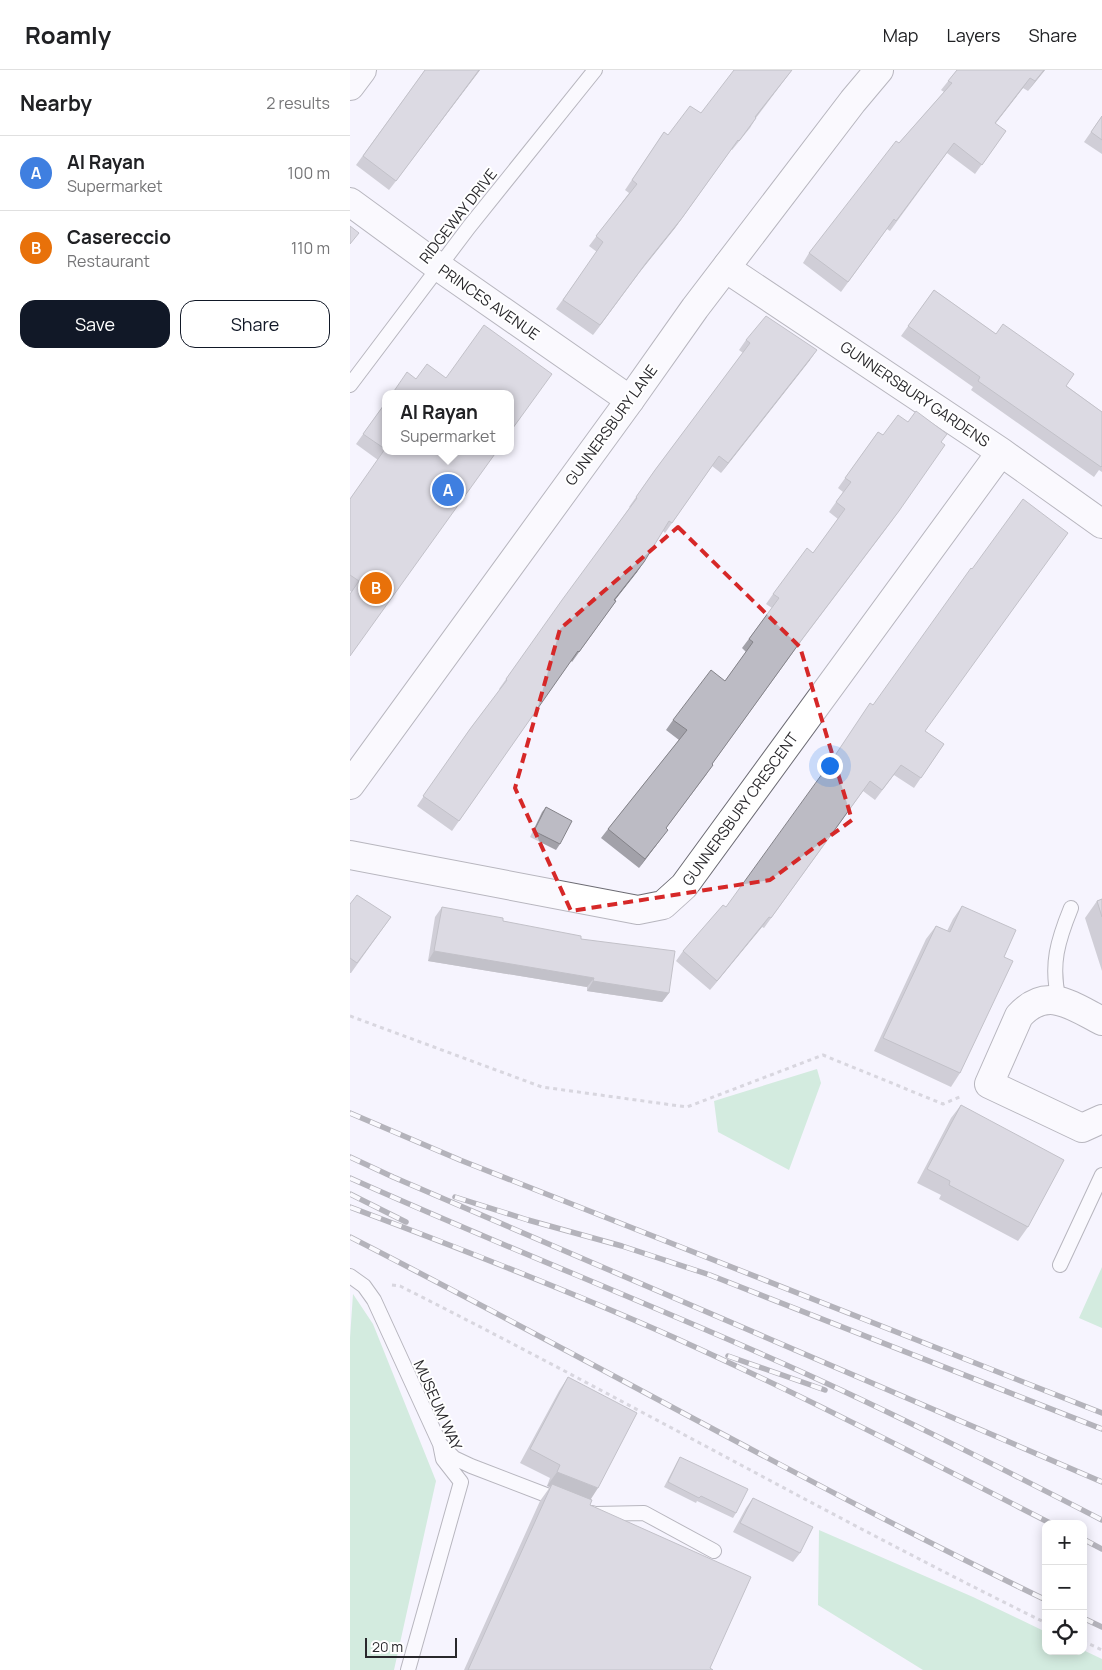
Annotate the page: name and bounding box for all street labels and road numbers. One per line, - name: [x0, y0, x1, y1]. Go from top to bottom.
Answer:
- street label: RIDGEWAY DRIVE: [414, 164, 502, 268]
- street label: PRINCES AVENUE: [434, 259, 544, 345]
- street label: GUNNERSBURY GARDENS: [836, 336, 994, 452]
- street label: GUNNERSBURY LANE: [560, 360, 662, 490]
- street label: GUNNERSBURY CRESCENT: [677, 728, 803, 890]
- street label: MUSEUM WAY: [409, 1357, 467, 1454]

